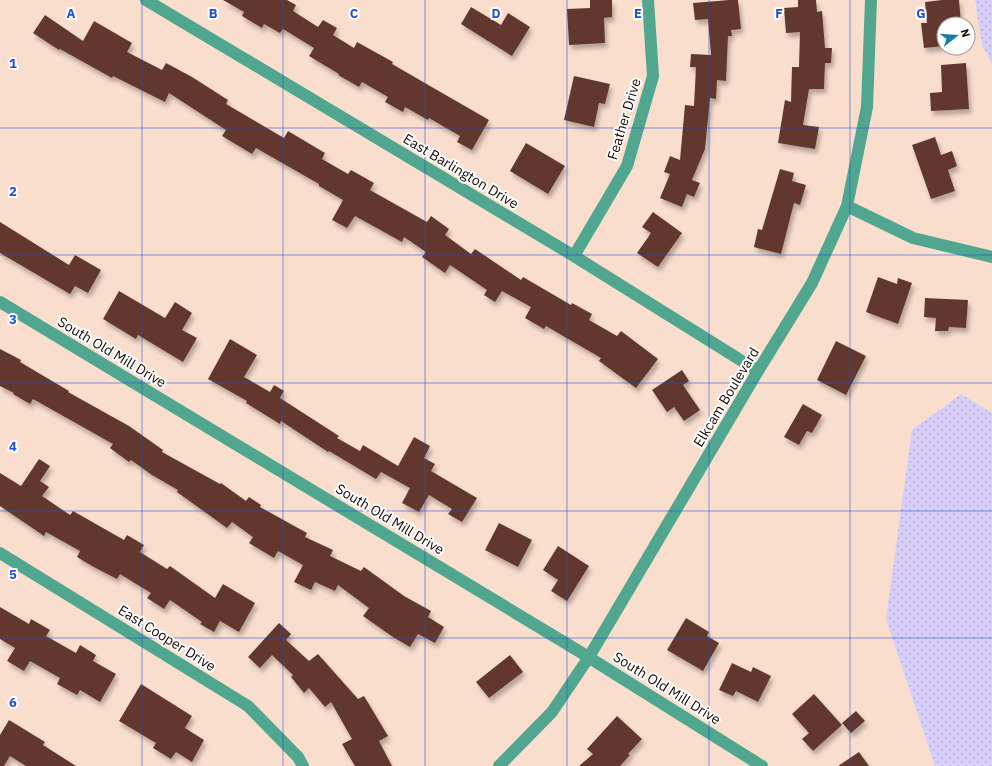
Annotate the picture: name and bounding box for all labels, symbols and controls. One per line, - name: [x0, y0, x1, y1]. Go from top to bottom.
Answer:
- text: A: [67, 5, 76, 22]
- text: B: [209, 5, 218, 22]
- text: C: [350, 5, 359, 22]
- text: D: [491, 5, 501, 22]
- text: E: [634, 5, 642, 22]
- text: F: [775, 5, 783, 22]
- text: G: [916, 5, 926, 22]
- north arrow: [936, 16, 976, 56]
- text: N: [958, 27, 973, 39]
- text: 1: [9, 55, 17, 72]
- street label: Feather Drive: [603, 76, 645, 162]
- street label: East Barlington Drive: [400, 129, 522, 213]
- text: 2: [9, 183, 17, 200]
- text: 3: [9, 311, 17, 328]
- street label: South Old Mill Drive: [54, 312, 170, 392]
- street label: Elkcam Boulevard: [689, 344, 763, 450]
- text: 4: [9, 438, 17, 455]
- street label: South Old Mill Drive: [332, 479, 448, 559]
- text: 5: [9, 566, 17, 583]
- street label: East Cooper Drive: [115, 601, 219, 675]
- street label: South Old Mill Drive: [610, 648, 724, 729]
- text: 6: [9, 694, 17, 711]

